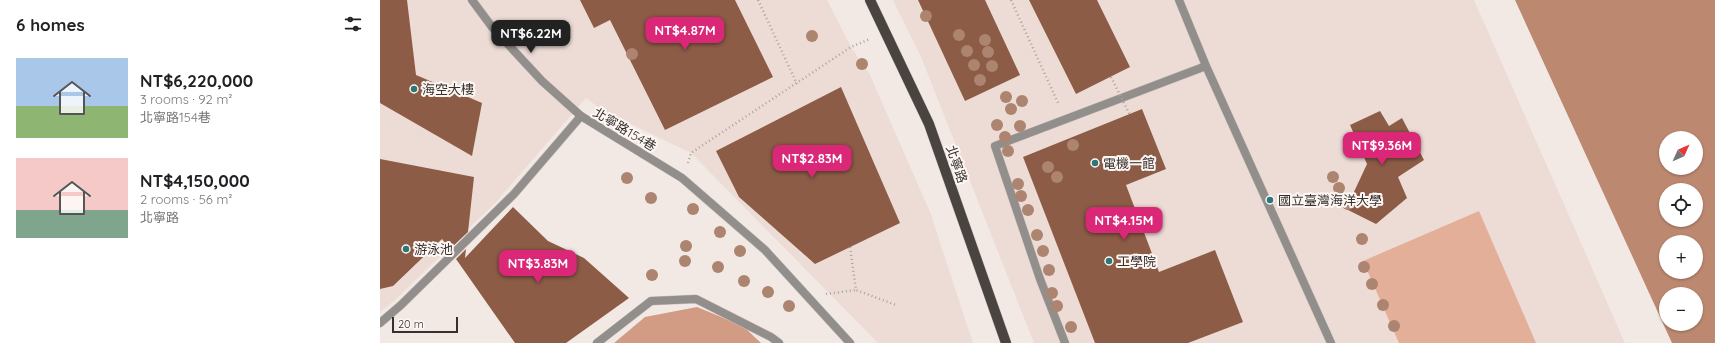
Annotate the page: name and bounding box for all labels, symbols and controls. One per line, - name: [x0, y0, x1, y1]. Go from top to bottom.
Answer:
- icon: filters: [342, 13, 364, 35]
- text: 6 homes: [16, 14, 85, 35]
- pin: NT$4.87M: [644, 17, 726, 51]
- pin: NT$6.22M: [490, 20, 572, 54]
- text: NT$4.87M: [654, 22, 716, 38]
- text: NT$6.22M: [500, 25, 562, 41]
- text: NT$6,220,000: [140, 70, 253, 91]
- icon: home: [48, 74, 96, 122]
- place label: 海空大樓: [422, 81, 474, 97]
- marker: 海空大樓: [409, 84, 419, 94]
- text: 3 rooms · 92 m²: [140, 91, 232, 107]
- street label: 北寧路154巷: [591, 104, 659, 154]
- text: 北寧路154巷: [140, 109, 211, 125]
- north arrow: [1659, 131, 1703, 175]
- map controls: [1659, 131, 1703, 331]
- pin: NT$9.36M: [1341, 132, 1423, 166]
- text: NT$9.36M: [1352, 137, 1412, 153]
- street label: 北寧路: [943, 143, 971, 185]
- pin: NT$2.83M: [771, 145, 853, 179]
- text: NT$2.83M: [782, 150, 842, 166]
- place label: 電機一館: [1103, 155, 1155, 171]
- marker: 電機一館: [1090, 158, 1100, 168]
- text: NT$4,150,000: [140, 170, 250, 191]
- icon: home: [48, 174, 96, 222]
- button: locate: [1659, 183, 1703, 227]
- text: 2 rooms · 56 m²: [140, 191, 232, 207]
- place label: 國立臺灣海洋大學: [1278, 192, 1382, 208]
- marker: 國立臺灣海洋大學: [1265, 195, 1275, 205]
- pin: NT$4.15M: [1083, 207, 1165, 241]
- text: 北寧路: [140, 209, 179, 225]
- text: NT$4.15M: [1095, 212, 1153, 228]
- button: +: [1659, 235, 1703, 279]
- place label: 游泳池: [414, 241, 453, 257]
- marker: 游泳池: [401, 244, 411, 254]
- pin: NT$3.83M: [497, 250, 579, 284]
- place label: 工學院: [1117, 253, 1156, 269]
- text: NT$3.83M: [508, 255, 568, 271]
- marker: 工學院: [1104, 256, 1114, 266]
- button: −: [1659, 287, 1703, 331]
- scale bar: [392, 315, 458, 334]
- text: 20 m: [398, 317, 424, 331]

